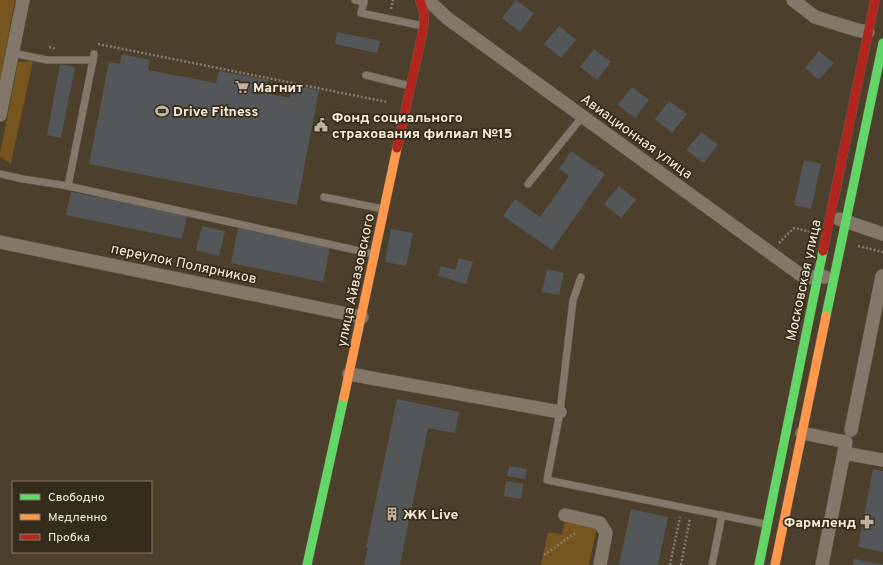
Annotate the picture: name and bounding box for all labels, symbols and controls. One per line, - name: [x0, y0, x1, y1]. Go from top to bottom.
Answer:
- supermarket icon: Магнит: [234, 79, 250, 95]
- place label: Магнит: [253, 80, 303, 97]
- street label: Авиационная улица: [577, 91, 695, 183]
- sports icon: Drive Fitness: [154, 103, 170, 119]
- place label: Drive Fitness: [173, 104, 258, 121]
- place label: Фонд социального страхования филиал №15: [332, 110, 512, 143]
- public building icon: Фонд социального страхования филиал №15: [313, 117, 329, 133]
- street label: улица Айвазовского: [334, 212, 379, 349]
- street label: Московская улица: [783, 218, 826, 343]
- street label: переулок Полярников: [109, 241, 258, 288]
- legend: [12, 481, 152, 553]
- text: Свободно: [48, 490, 105, 506]
- building icon: ЖК Live: [384, 506, 400, 522]
- place label: ЖК Live: [403, 507, 459, 524]
- text: Медленно: [48, 510, 108, 526]
- pharmacy icon: Фармленд: [859, 514, 875, 530]
- place label: Фармленд: [784, 515, 856, 532]
- text: Пробка: [48, 530, 90, 546]

